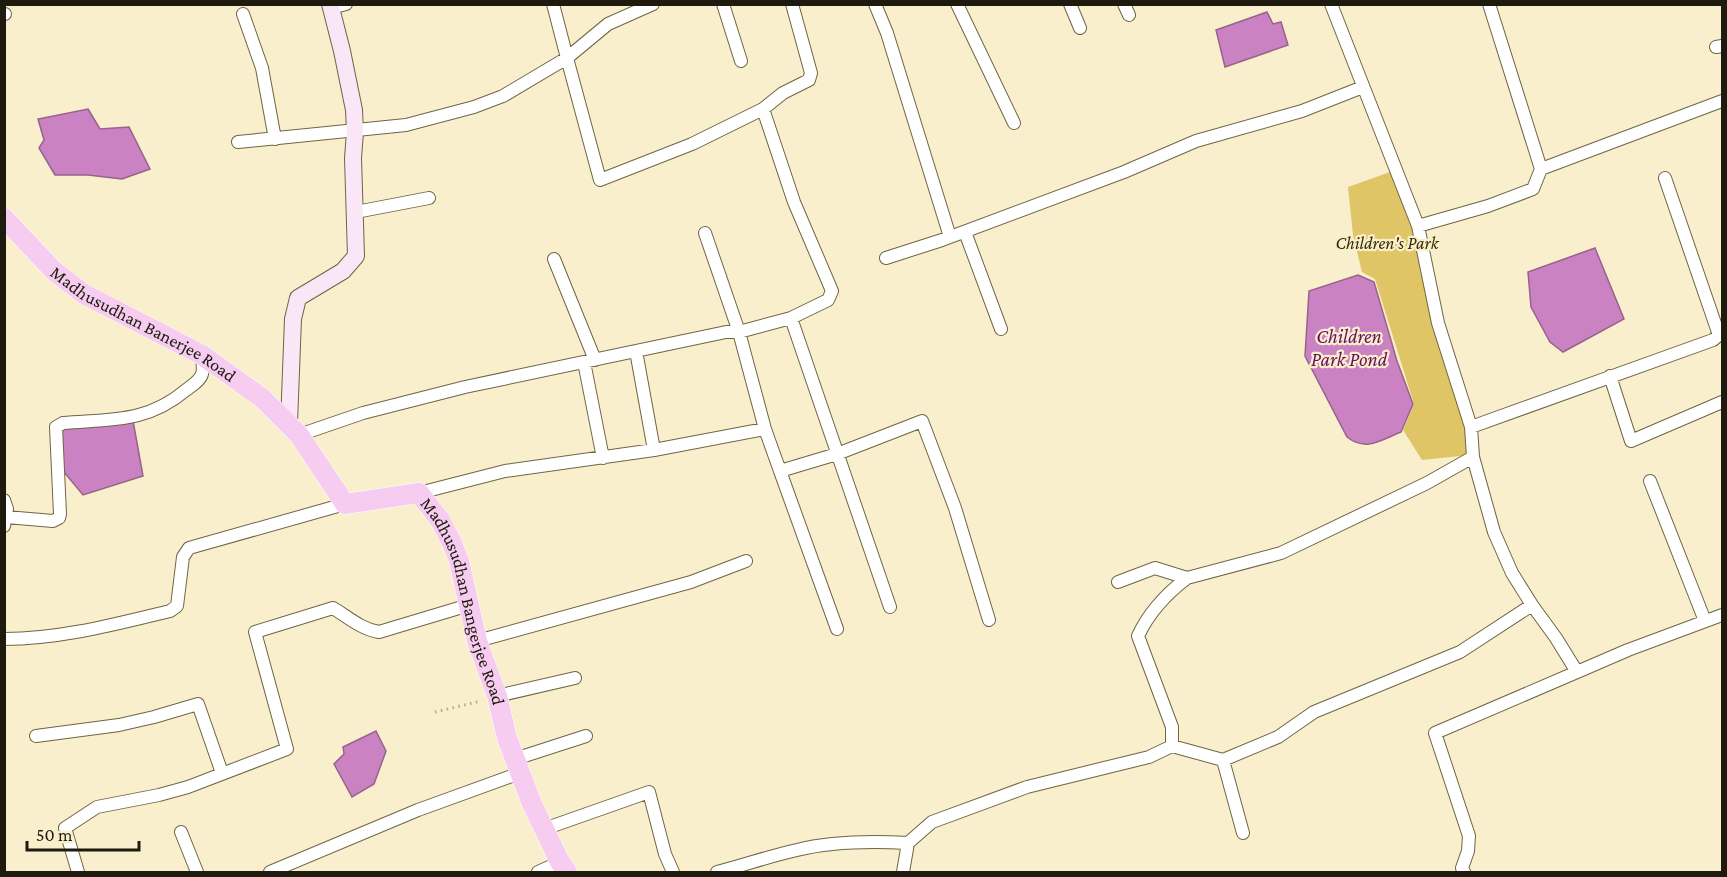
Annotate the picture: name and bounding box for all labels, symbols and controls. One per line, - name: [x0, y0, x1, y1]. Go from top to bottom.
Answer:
- park label: Children's Park: [1335, 233, 1440, 253]
- street label: Madhusudhan Banerjee Road: [47, 262, 240, 386]
- water label: Children Park Pond: [1311, 325, 1388, 370]
- street label: Madhusudhan Bangerjee Road: [416, 494, 509, 707]
- scale bar: [27, 814, 140, 852]
- text: 50 m: [36, 825, 73, 845]

